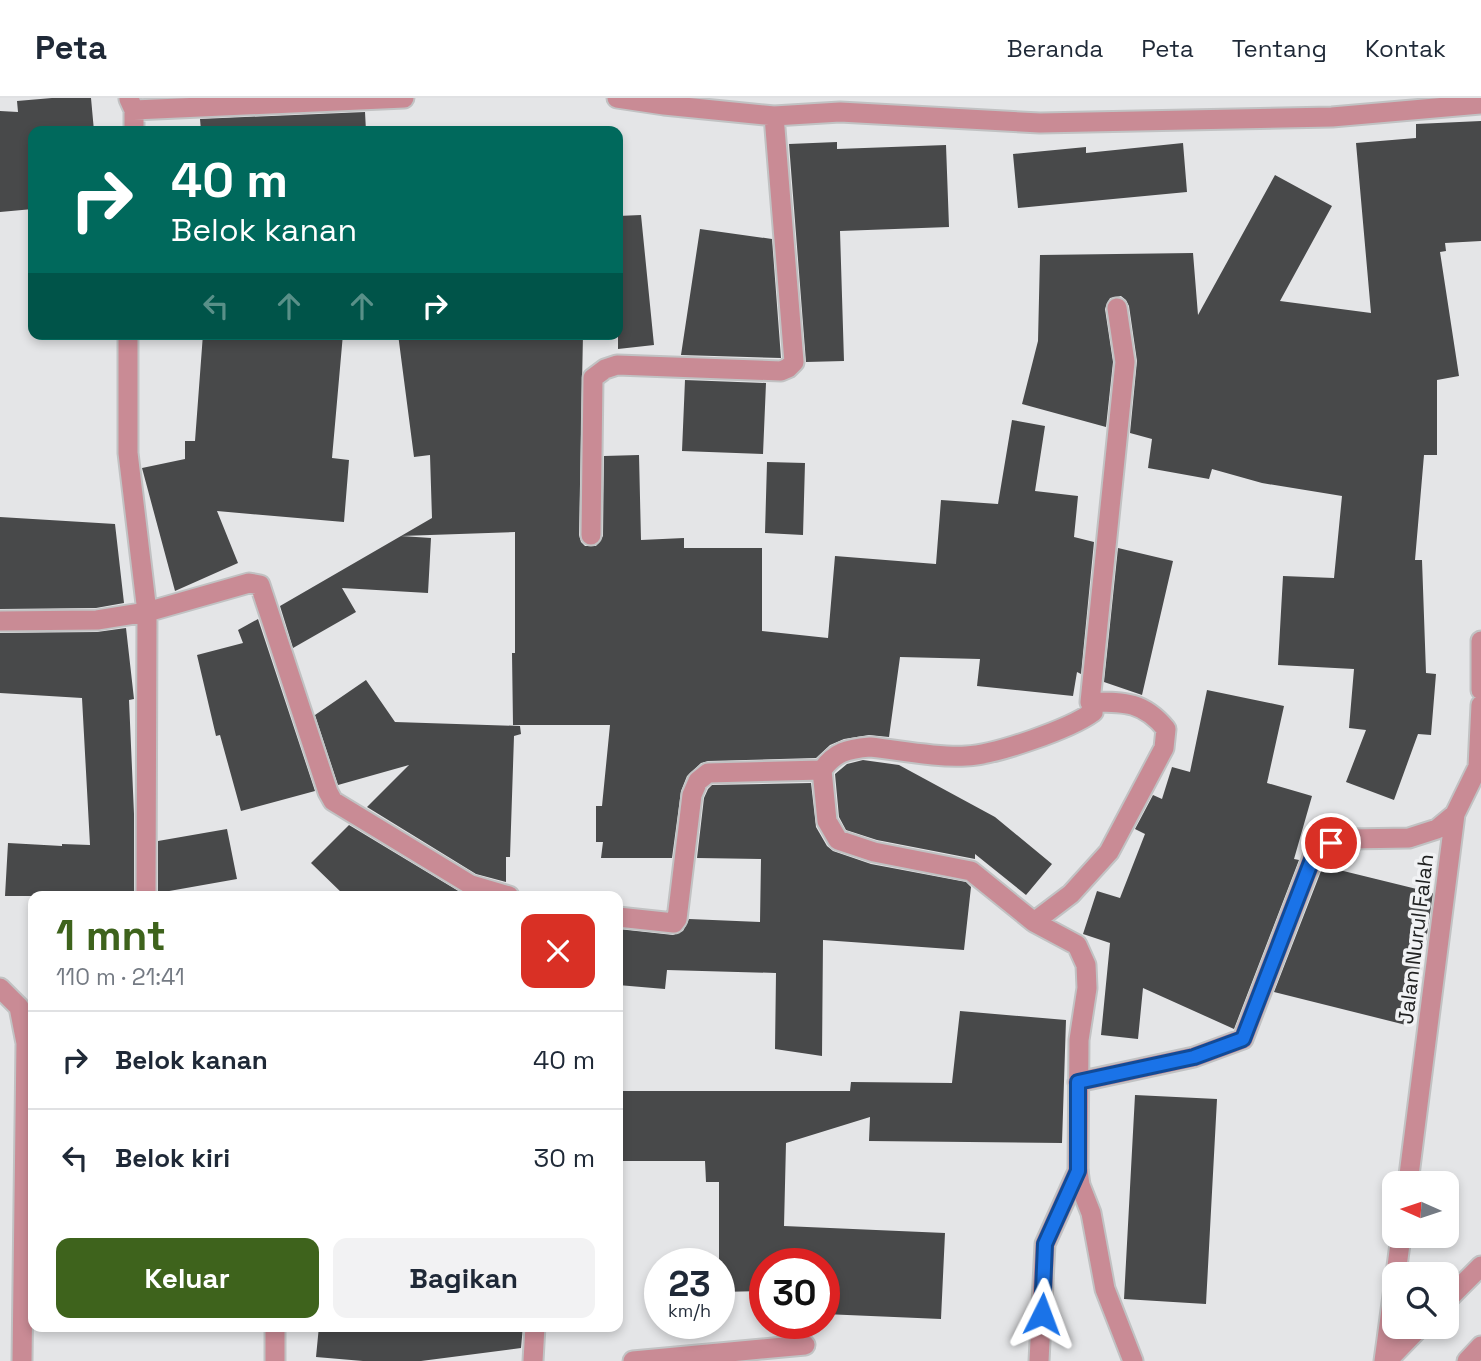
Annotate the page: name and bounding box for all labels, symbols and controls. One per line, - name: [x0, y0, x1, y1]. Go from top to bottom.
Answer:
- text: Peta: [35, 27, 107, 69]
- text: Beranda: [1007, 33, 1103, 64]
- text: Peta: [1141, 33, 1194, 64]
- text: Tentang: [1232, 33, 1327, 64]
- text: Kontak: [1365, 33, 1446, 64]
- text: 40 m: [171, 149, 288, 211]
- icon: right: [56, 154, 147, 245]
- text: Belok kanan: [171, 210, 357, 250]
- icon: left: [197, 287, 235, 325]
- icon: ahead: [270, 287, 308, 325]
- icon: ahead: [343, 287, 381, 325]
- icon: right: [416, 287, 454, 325]
- pin: [1301, 813, 1361, 873]
- icon: arrive: [1312, 824, 1350, 862]
- street label: Jalan Nurul Falah: [1392, 852, 1439, 1025]
- text: 1 mnt: [56, 909, 166, 962]
- button: close: [521, 914, 595, 988]
- text: 110 m · 21:41: [56, 962, 185, 992]
- icon: right: [56, 1041, 94, 1079]
- text: Belok kanan: [115, 1043, 268, 1077]
- text: 40 m: [533, 1043, 595, 1077]
- icon: left: [56, 1139, 94, 1177]
- text: Belok kiri: [115, 1141, 230, 1175]
- text: 30 m: [534, 1141, 595, 1175]
- north arrow: [1382, 1171, 1460, 1248]
- map controls: [1382, 1171, 1459, 1339]
- button: Keluar: [56, 1238, 319, 1318]
- button: Bagikan: [333, 1238, 595, 1318]
- speed limit sign: 30: [749, 1248, 840, 1339]
- text: 23: [668, 1262, 711, 1306]
- button: search: [1382, 1262, 1459, 1339]
- position arrow: [1005, 1277, 1079, 1351]
- text: km/h: [668, 1299, 711, 1322]

